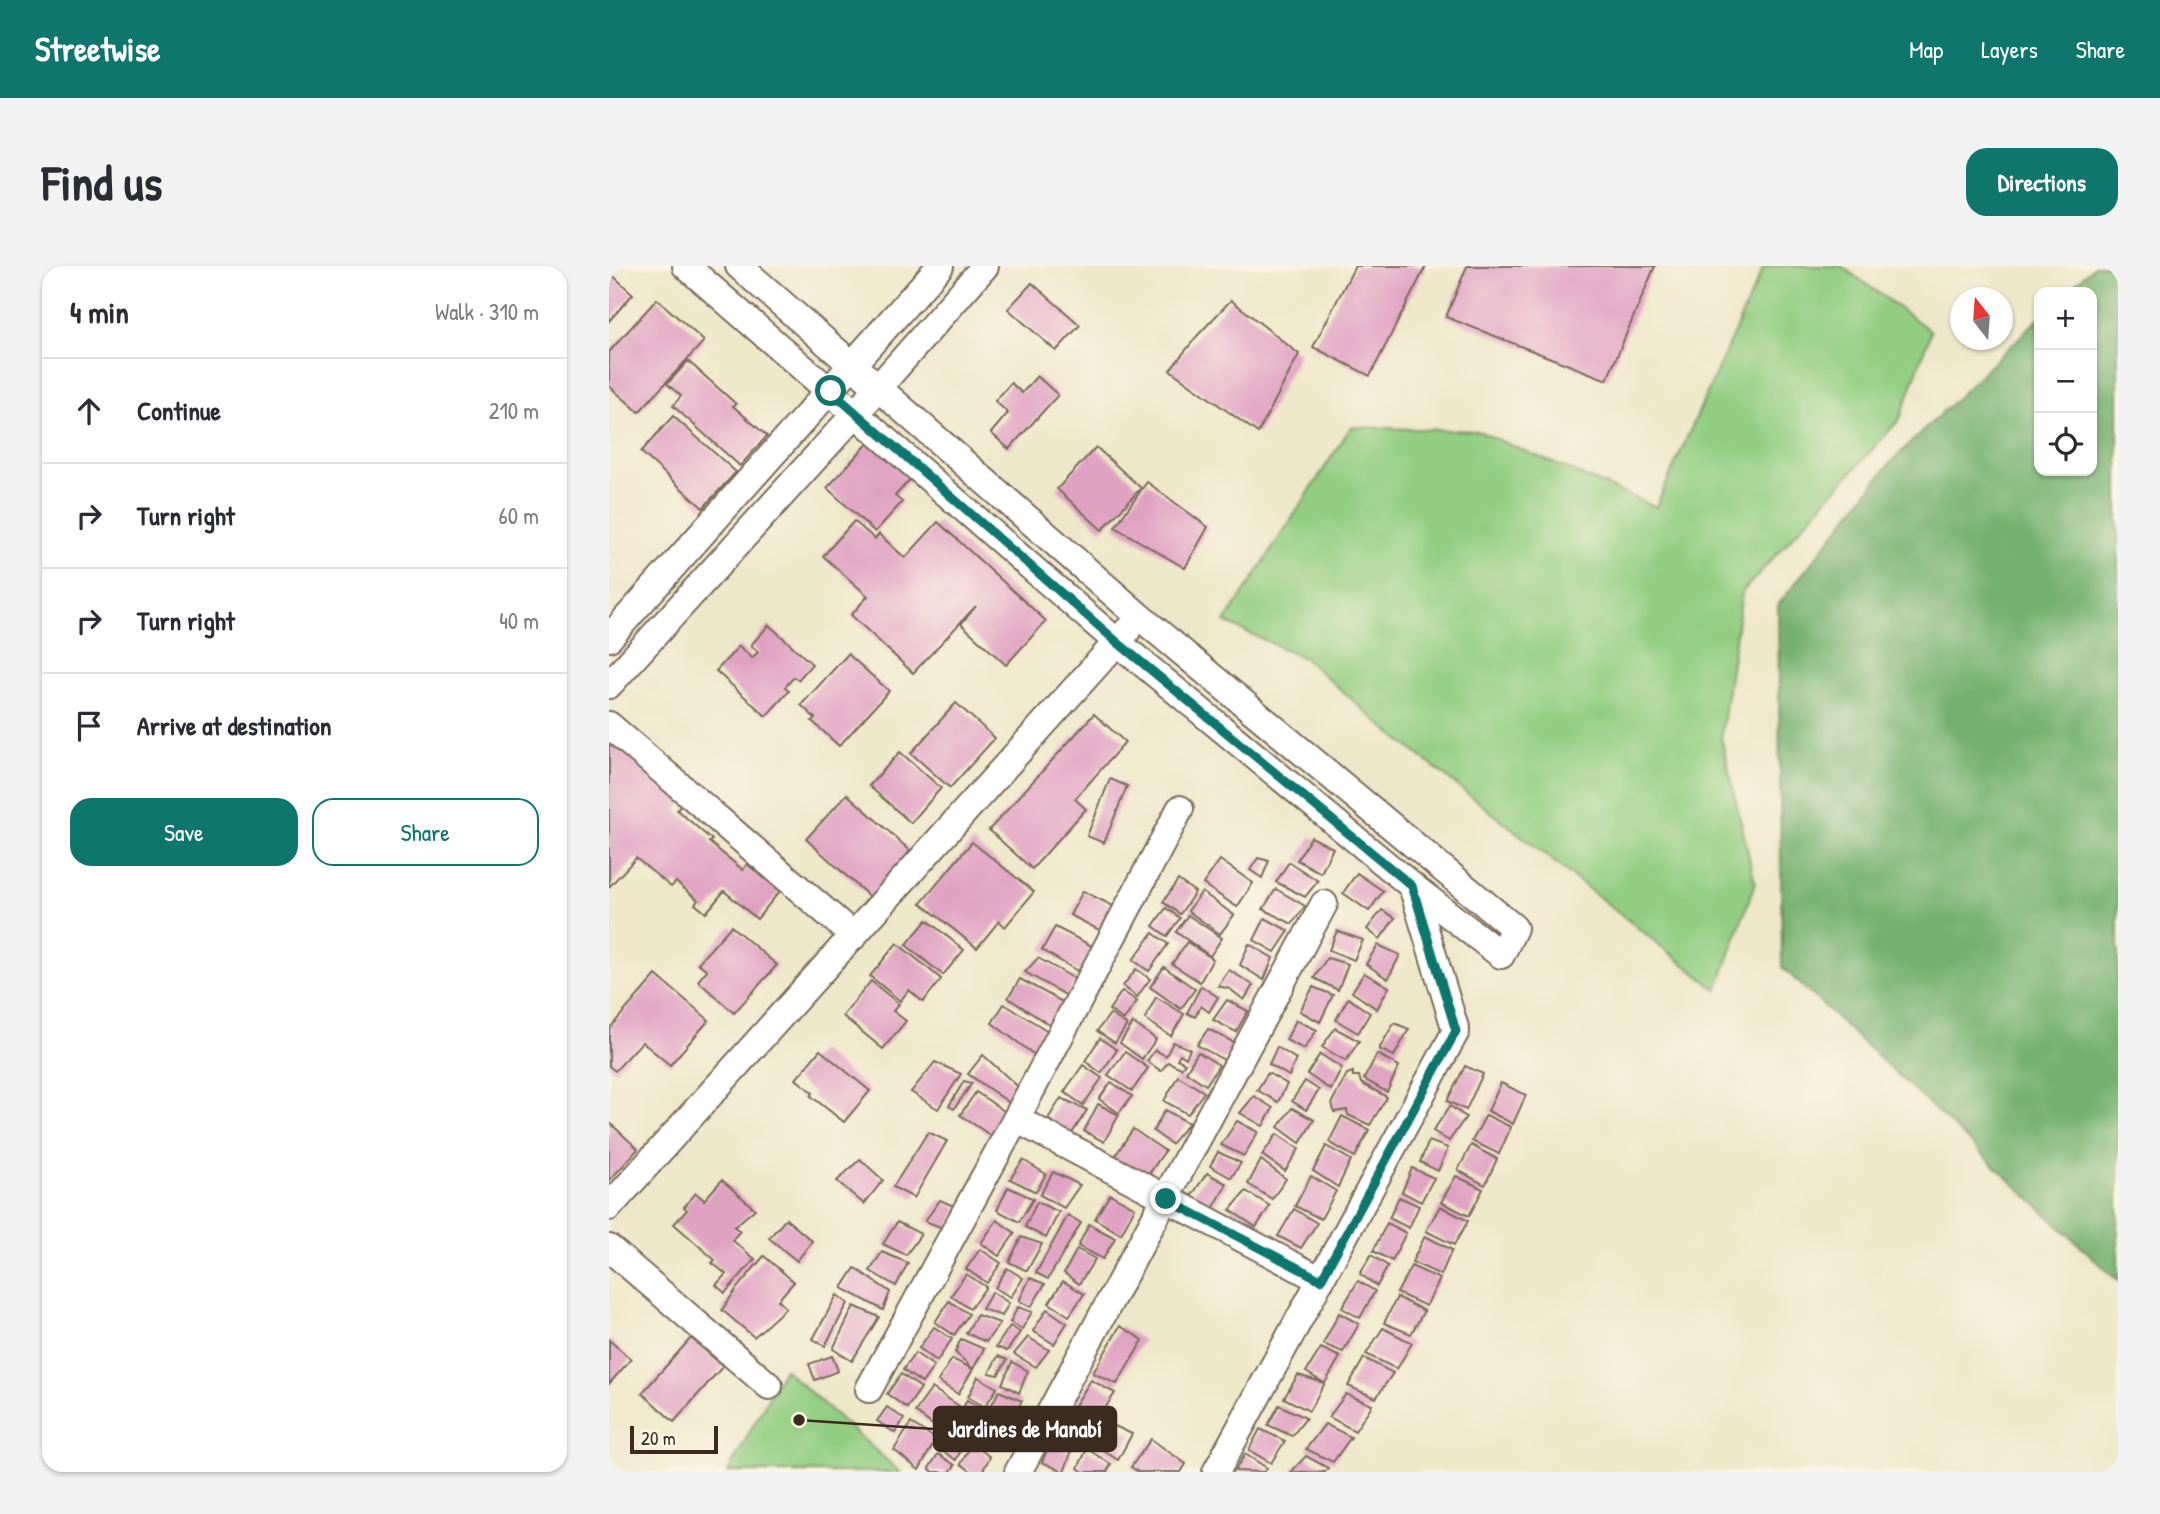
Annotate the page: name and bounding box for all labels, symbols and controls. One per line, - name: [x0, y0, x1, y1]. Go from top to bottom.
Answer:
- text: Streetwise: [35, 27, 160, 71]
- text: Map: [1909, 33, 1943, 65]
- text: Layers: [1981, 33, 2038, 65]
- text: Share: [2076, 33, 2125, 65]
- button: Directions: [1966, 148, 2118, 216]
- text: Find us: [42, 149, 162, 215]
- north arrow: [1950, 287, 2013, 350]
- map controls: [2034, 287, 2097, 476]
- button: +: [2034, 287, 2097, 350]
- text: 4 min: [70, 292, 129, 332]
- text: Walk · 310 m: [435, 296, 539, 327]
- button: −: [2034, 350, 2097, 413]
- route start: [815, 375, 846, 406]
- icon: ahead: [70, 392, 108, 430]
- text: Continue: [137, 393, 221, 428]
- text: 210 m: [489, 395, 539, 426]
- button: locate: [2034, 413, 2097, 476]
- icon: right: [70, 497, 108, 535]
- text: Turn right: [137, 498, 235, 533]
- text: 60 m: [499, 500, 539, 531]
- icon: right: [70, 602, 108, 640]
- text: Turn right: [137, 603, 235, 638]
- text: 40 m: [499, 605, 539, 636]
- icon: arrive: [70, 707, 108, 745]
- text: Arrive at destination: [137, 708, 332, 743]
- button: Save: [70, 798, 298, 866]
- button: Share: [312, 798, 539, 866]
- route end: [1150, 1183, 1181, 1214]
- callout: Jardines de Manabí: [934, 1407, 1116, 1451]
- text: Jardines de Manabí: [948, 1413, 1102, 1444]
- scale bar: [630, 1423, 717, 1455]
- text: 20 m: [641, 1425, 676, 1451]

